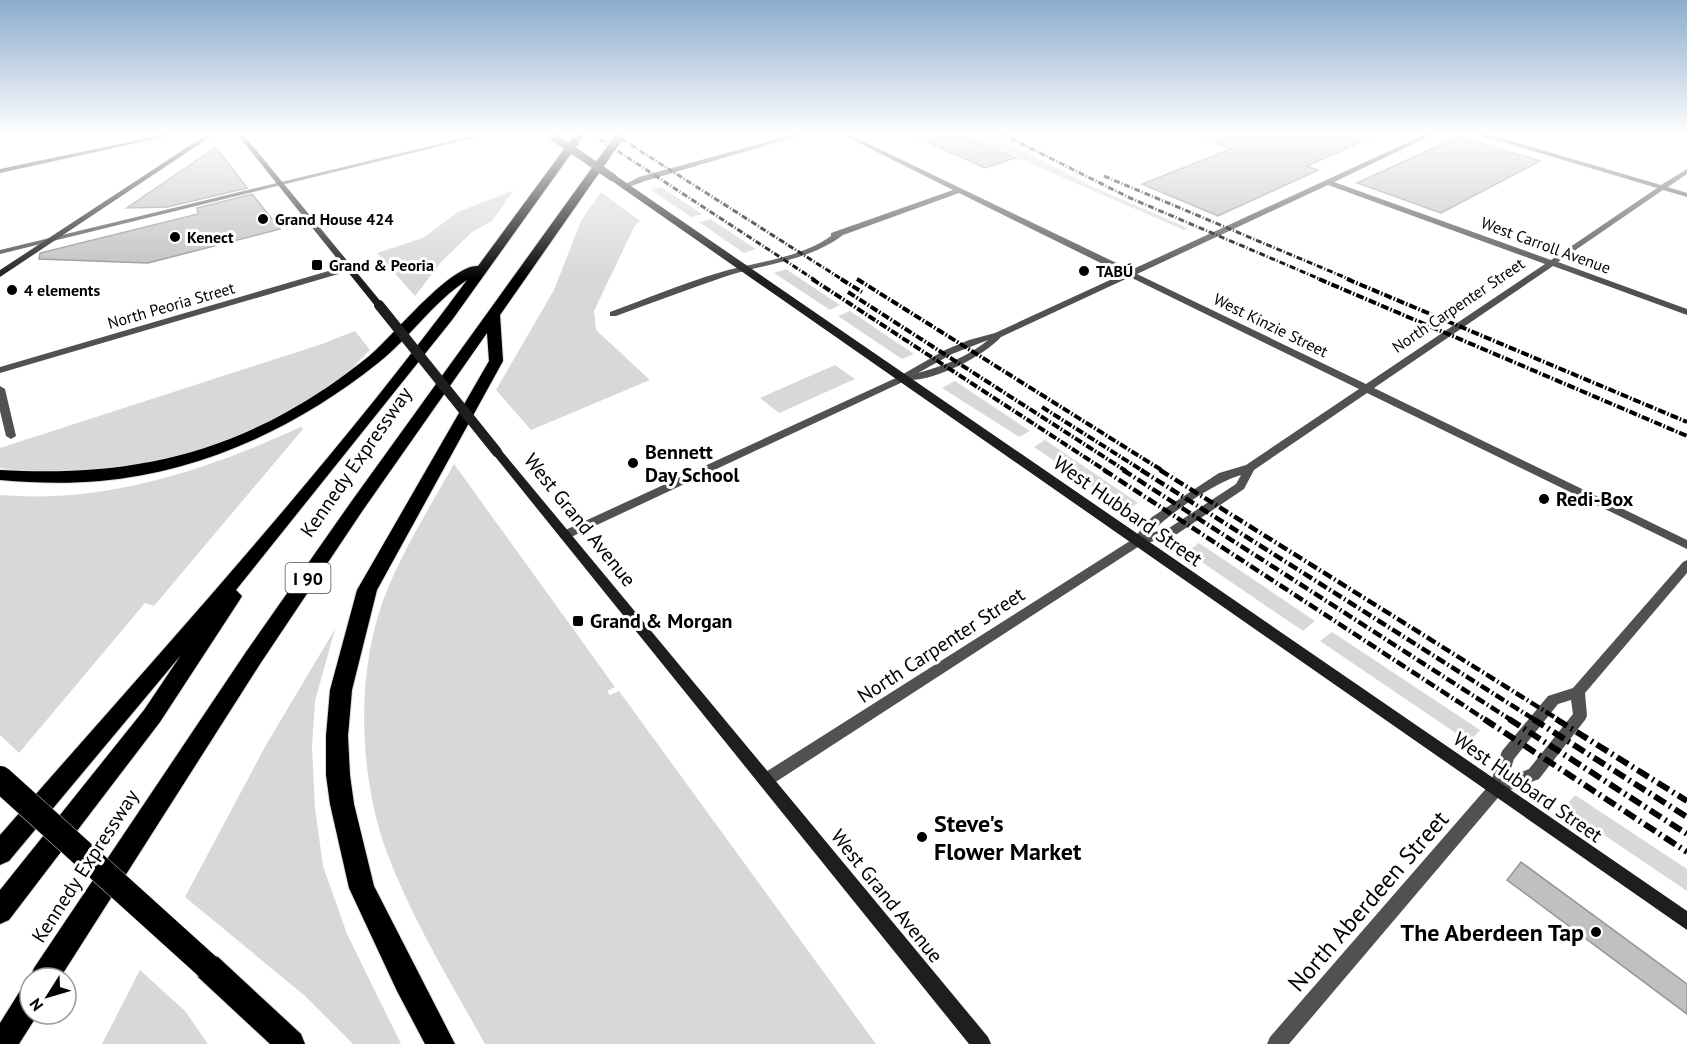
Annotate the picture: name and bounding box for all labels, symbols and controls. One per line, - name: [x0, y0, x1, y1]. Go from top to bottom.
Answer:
- place label: Grand House 424: [275, 209, 393, 229]
- marker: Grand House 424: [256, 212, 270, 226]
- street label: West Carroll Avenue: [1478, 212, 1614, 278]
- place label: Kenect: [187, 227, 234, 247]
- marker: Kenect: [168, 230, 182, 244]
- street label: North Carpenter Street: [1388, 253, 1528, 357]
- place label: Grand & Peoria: [329, 255, 434, 275]
- marker: Grand & Peoria: [310, 258, 324, 272]
- place label: TABÚ: [1096, 261, 1133, 281]
- marker: TABÚ: [1077, 264, 1091, 278]
- street label: North Peoria Street: [105, 277, 237, 333]
- place label: 4 elements: [24, 280, 100, 300]
- marker: 4 elements: [5, 283, 19, 297]
- street label: West Kinzie Street: [1211, 289, 1332, 362]
- street label: Kennedy Expressway: [294, 381, 418, 542]
- place label: Bennett Day School: [645, 439, 739, 488]
- street label: West Grand Avenue: [518, 448, 642, 592]
- street label: West Hubbard Street: [1048, 450, 1208, 572]
- marker: Bennett Day School: [626, 456, 640, 470]
- place label: Redi-Box: [1556, 486, 1634, 512]
- marker: Redi-Box: [1537, 492, 1551, 506]
- road number: I 90: [286, 563, 330, 593]
- street label: North Carpenter Street: [852, 581, 1030, 709]
- place label: Grand & Morgan: [590, 608, 733, 634]
- marker: Grand & Morgan: [571, 614, 585, 628]
- street label: West Hubbard Street: [1448, 726, 1608, 848]
- street label: Kennedy Expressway: [26, 784, 145, 948]
- street label: North Aberdeen Street: [1281, 804, 1455, 998]
- place label: Steve's Flower Market: [934, 808, 1082, 867]
- street label: West Grand Avenue: [825, 824, 949, 968]
- marker: Steve's Flower Market: [915, 830, 929, 844]
- place label: The Aberdeen Tap: [1401, 917, 1584, 948]
- marker: The Aberdeen Tap: [1589, 925, 1603, 939]
- north arrow: [18, 966, 78, 1026]
- text: N: [25, 995, 47, 1015]

